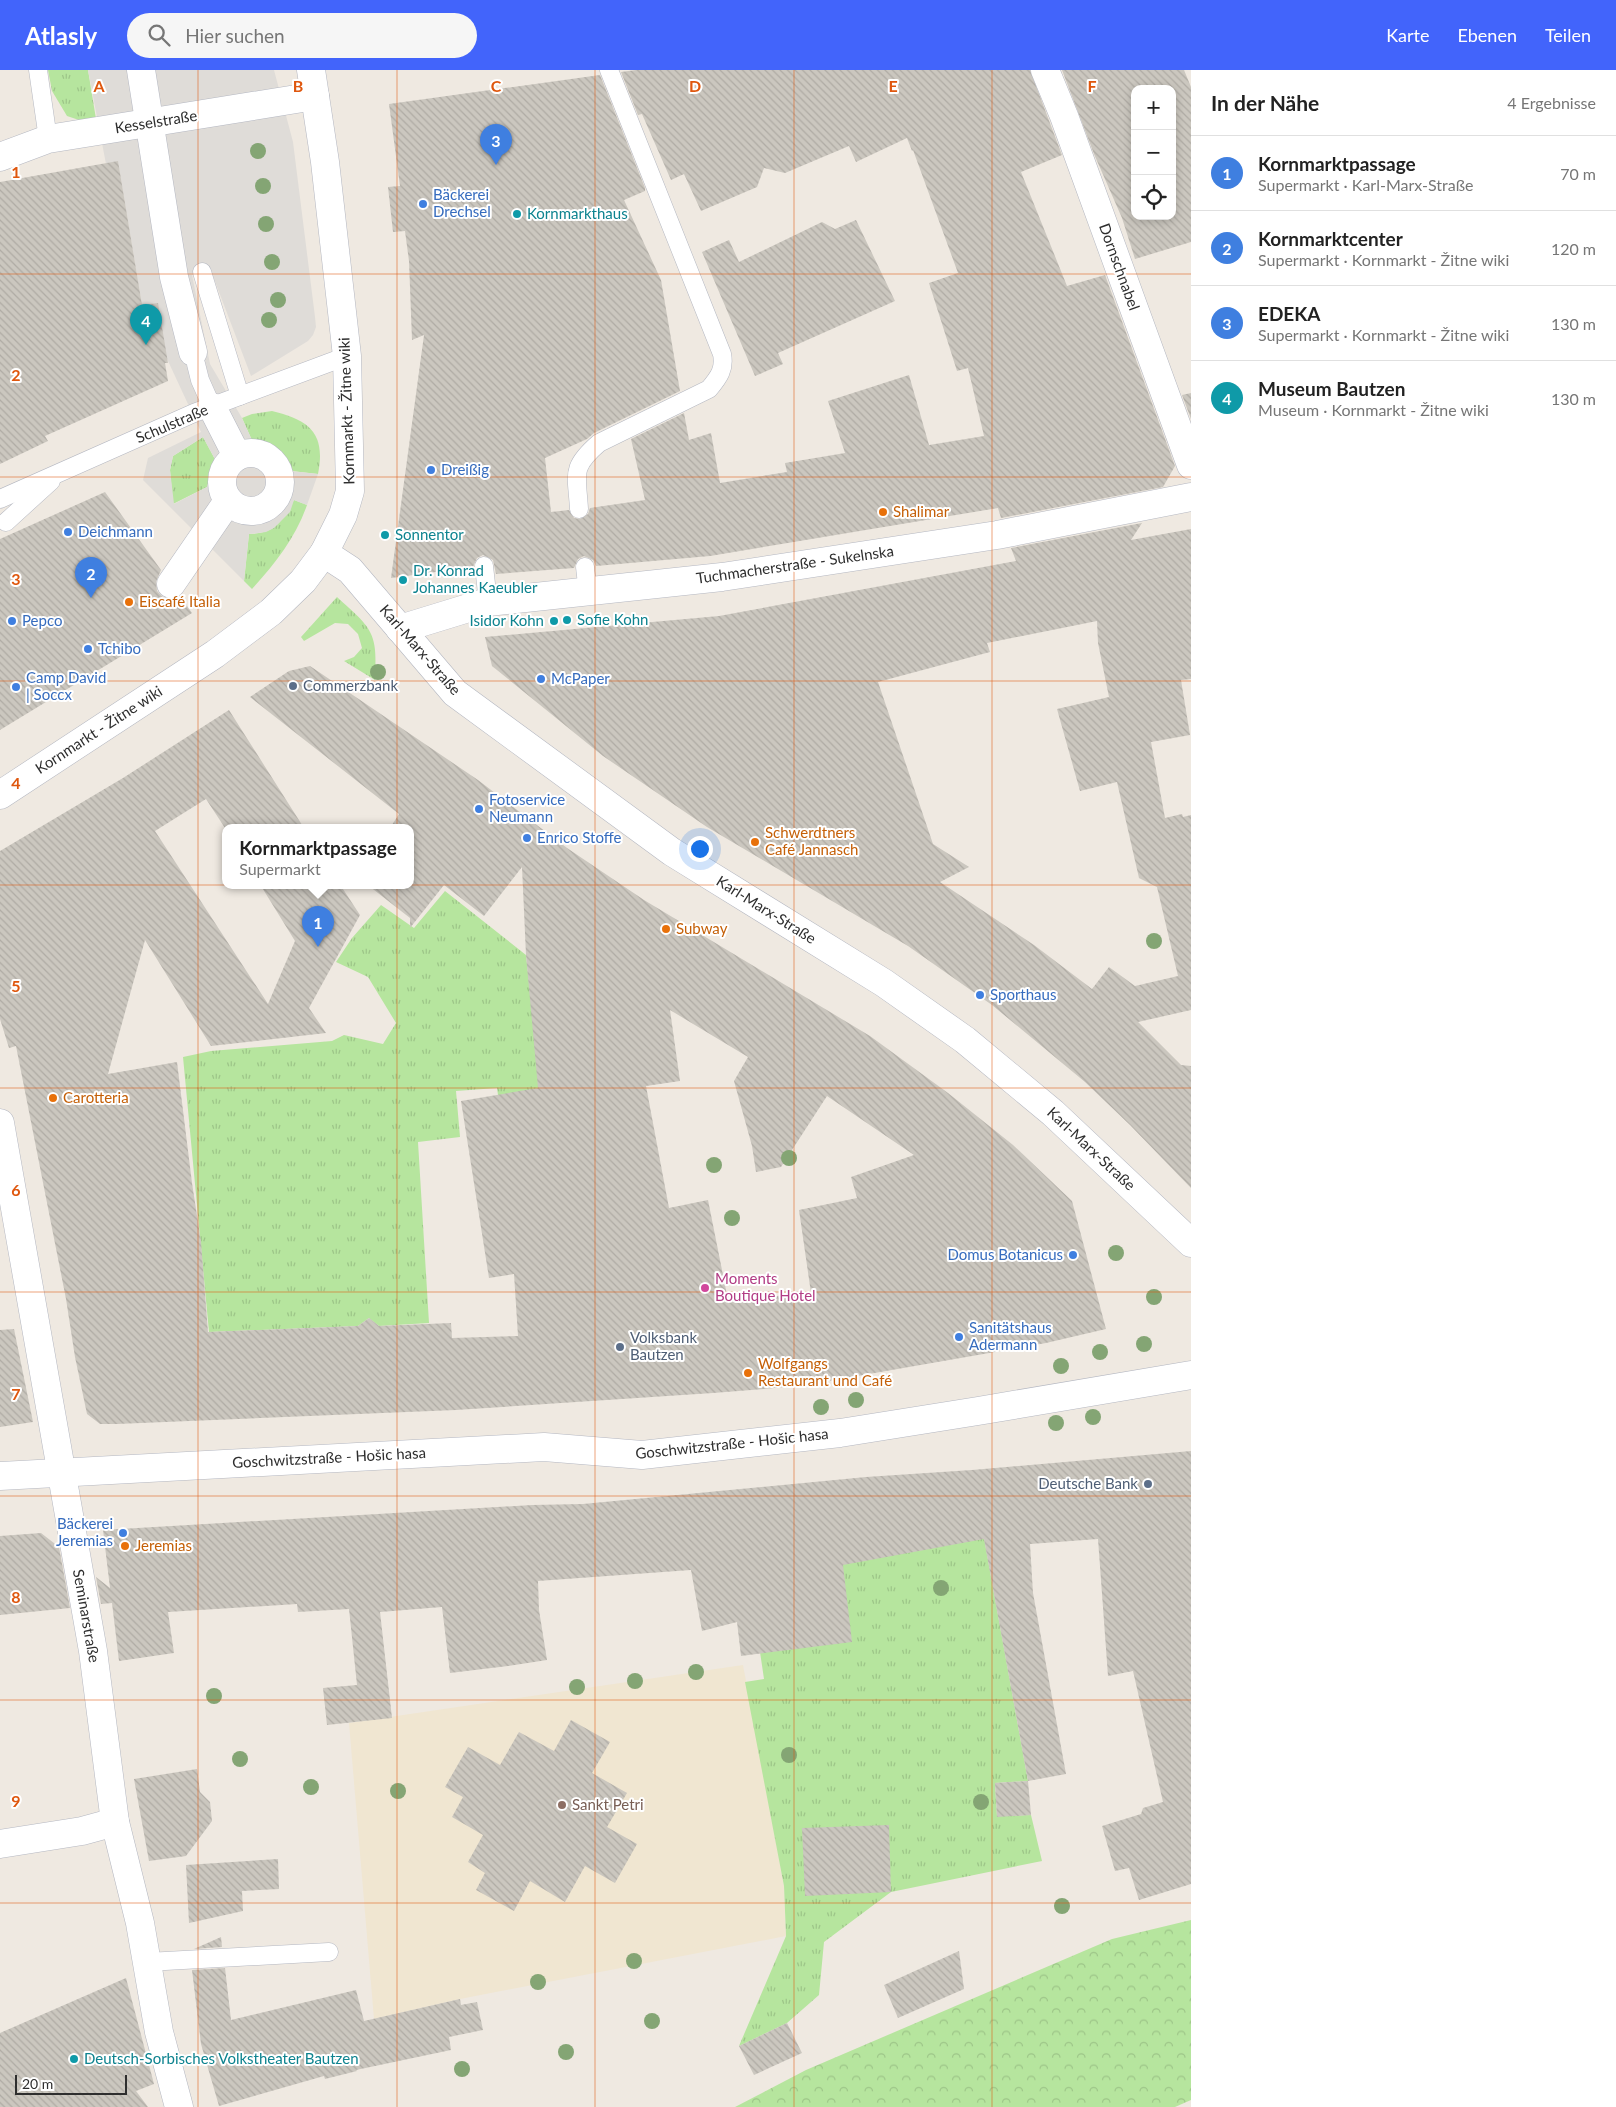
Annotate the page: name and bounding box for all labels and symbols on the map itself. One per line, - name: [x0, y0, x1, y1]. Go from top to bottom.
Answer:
- text: A: [92, 76, 105, 95]
- text: B: [293, 76, 303, 95]
- text: C: [491, 76, 502, 95]
- text: D: [689, 76, 701, 95]
- text: E: [888, 76, 898, 95]
- text: F: [1087, 76, 1097, 95]
- street label: Kesselstraße: [113, 106, 198, 136]
- pin: 3: [480, 124, 512, 165]
- text: 1: [11, 162, 21, 181]
- place label: Bäckerei Drechsel: [433, 185, 491, 220]
- marker: Bäckerei Drechsel: [417, 198, 429, 210]
- place label: Kornmarkthaus: [527, 204, 628, 222]
- marker: Kornmarkthaus: [511, 208, 523, 220]
- street label: Dornschnabel: [1096, 221, 1144, 313]
- pin: 4: [130, 304, 162, 345]
- street label: Kornmarkt - Žitne wiki: [334, 337, 358, 485]
- text: 2: [11, 365, 21, 384]
- street label: Schulstraße: [133, 400, 211, 446]
- place label: Dreißig: [441, 460, 489, 478]
- marker: Dreißig: [425, 464, 437, 476]
- place label: Shalimar: [893, 502, 950, 520]
- marker: Shalimar: [877, 506, 889, 518]
- place label: Deichmann: [78, 522, 153, 540]
- place label: Sonnentor: [395, 525, 464, 543]
- marker: Deichmann: [62, 526, 74, 538]
- marker: Sonnentor: [379, 529, 391, 541]
- street label: Tuchmacherstraße - Sukelnska: [695, 541, 895, 587]
- pin: 2: [75, 557, 107, 598]
- place label: Dr. Konrad Johannes Kaeubler: [413, 561, 538, 596]
- text: 3: [11, 569, 21, 588]
- marker: Dr. Konrad Johannes Kaeubler: [397, 574, 409, 586]
- place label: Eiscafé Italia: [139, 592, 220, 610]
- marker: Eiscafé Italia: [123, 596, 135, 608]
- street label: Karl-Marx-Straße: [377, 600, 465, 698]
- place label: Sofie Kohn: [577, 610, 648, 628]
- place label: Pepco: [22, 611, 62, 629]
- place label: Isidor Kohn: [469, 611, 544, 629]
- marker: Sofie Kohn: [561, 614, 573, 626]
- marker: Pepco: [6, 615, 18, 627]
- marker: Isidor Kohn: [548, 615, 560, 627]
- place label: Tchibo: [98, 639, 141, 657]
- marker: Tchibo: [82, 643, 94, 655]
- place label: Camp David | Soccx: [26, 668, 106, 703]
- place label: McPaper: [551, 669, 610, 687]
- marker: McPaper: [535, 673, 547, 685]
- place label: Commerzbank: [303, 676, 398, 694]
- marker: Commerzbank: [287, 680, 299, 692]
- marker: Camp David | Soccx: [10, 681, 22, 693]
- street label: Kornmarkt - Žitne wiki: [32, 681, 165, 777]
- text: 4: [11, 773, 21, 792]
- place label: Fotoservice Neumann: [489, 790, 565, 825]
- marker: Fotoservice Neumann: [473, 803, 485, 815]
- place label: Schwerdtners Café Jannasch: [765, 823, 858, 858]
- place label: Enrico Stoffe: [537, 828, 621, 846]
- marker: Enrico Stoffe: [521, 832, 533, 844]
- your location: [687, 836, 713, 862]
- marker: Schwerdtners Café Jannasch: [749, 836, 761, 848]
- street label: Karl-Marx-Straße: [713, 871, 820, 947]
- pin: 1: [302, 906, 334, 947]
- place label: Subway: [676, 919, 728, 937]
- marker: Subway: [660, 923, 672, 935]
- text: 5: [11, 976, 21, 995]
- place label: Sporthaus: [990, 985, 1056, 1003]
- marker: Sporthaus: [974, 989, 986, 1001]
- place label: Carotteria: [63, 1088, 129, 1106]
- marker: Carotteria: [47, 1092, 59, 1104]
- street label: Karl-Marx-Straße: [1044, 1103, 1140, 1194]
- text: 6: [11, 1180, 21, 1199]
- place label: Domus Botanicus: [947, 1245, 1063, 1263]
- marker: Domus Botanicus: [1067, 1249, 1079, 1261]
- place label: Moments Boutique Hotel: [715, 1269, 816, 1304]
- marker: Moments Boutique Hotel: [699, 1282, 711, 1294]
- place label: Sanitätshaus Adermann: [969, 1318, 1052, 1353]
- place label: Volksbank Bautzen: [630, 1328, 697, 1363]
- marker: Sanitätshaus Adermann: [953, 1331, 965, 1343]
- marker: Volksbank Bautzen: [614, 1341, 626, 1353]
- place label: Wolfgangs Restaurant und Café: [758, 1354, 892, 1389]
- marker: Wolfgangs Restaurant und Café: [742, 1367, 754, 1379]
- text: 7: [11, 1384, 21, 1403]
- street label: Goschwitzstraße - Hošic hasa: [634, 1424, 829, 1462]
- street label: Goschwitzstraße - Hošic hasa: [232, 1443, 426, 1471]
- place label: Deutsche Bank: [1038, 1474, 1138, 1492]
- marker: Deutsche Bank: [1142, 1478, 1154, 1490]
- place label: Bäckerei Jeremias: [56, 1514, 113, 1549]
- marker: Bäckerei Jeremias: [117, 1527, 129, 1539]
- place label: Jeremias: [135, 1536, 192, 1554]
- marker: Jeremias: [119, 1540, 131, 1552]
- street label: Seminarstraße: [70, 1568, 104, 1664]
- text: 8: [11, 1587, 21, 1606]
- text: 9: [11, 1791, 21, 1810]
- place label: Sankt Petri: [572, 1795, 644, 1813]
- marker: Sankt Petri: [556, 1799, 568, 1811]
- place label: Deutsch-Sorbisches Volkstheater Bautzen: [84, 2049, 359, 2067]
- marker: Deutsch-Sorbisches Volkstheater Bautzen: [68, 2053, 80, 2065]
- scale bar: [15, 2072, 128, 2095]

